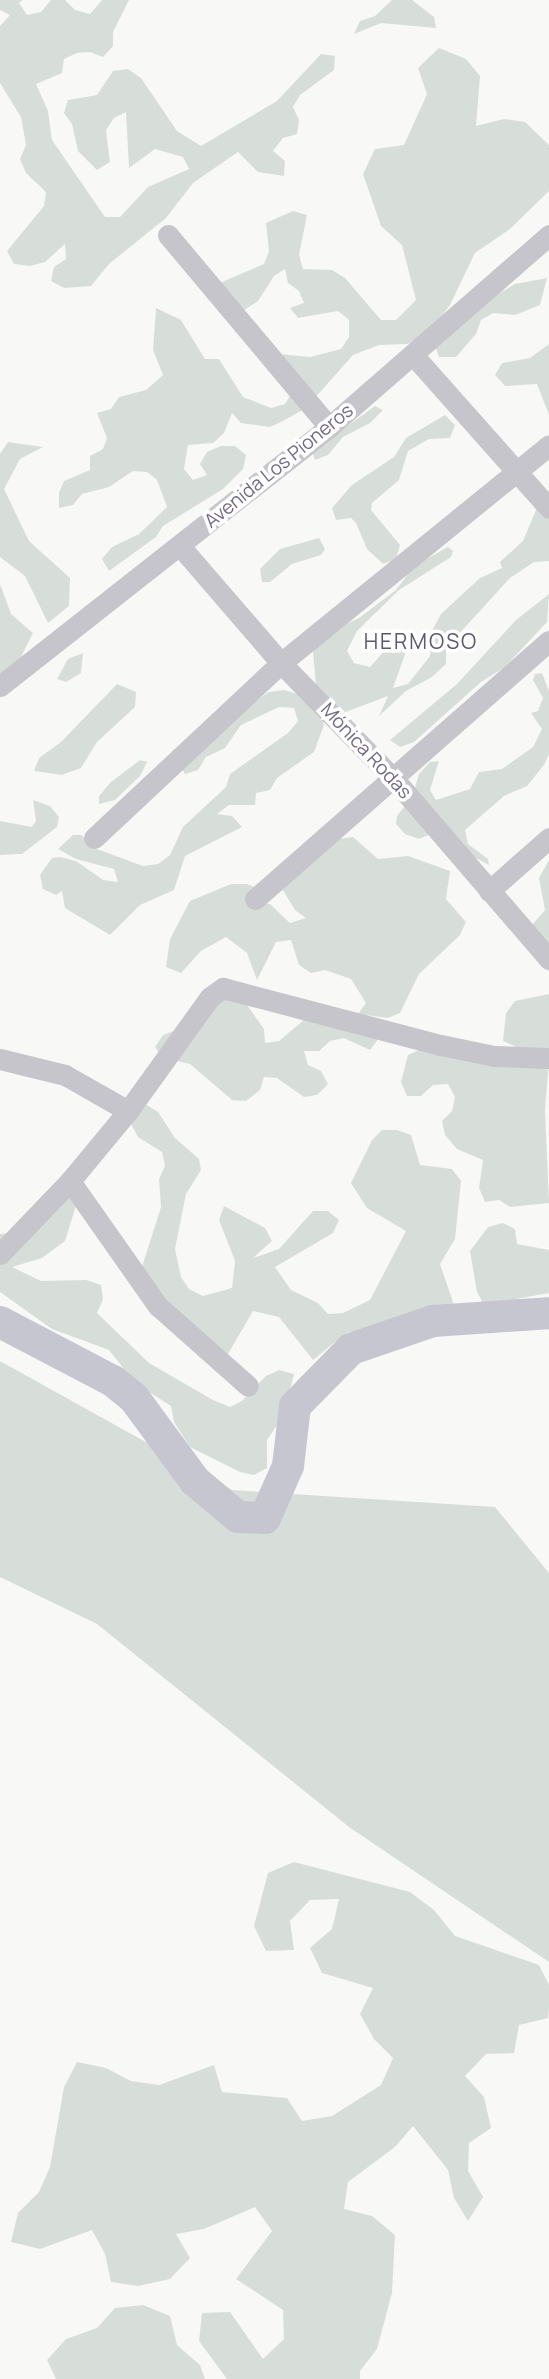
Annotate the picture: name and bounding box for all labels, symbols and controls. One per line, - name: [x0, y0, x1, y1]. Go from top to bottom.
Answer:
- street label: Avenida Los Pioneros: [200, 399, 358, 533]
- district label: HERMOSO: [365, 628, 477, 654]
- street label: Mónica Rodas: [316, 698, 416, 804]

